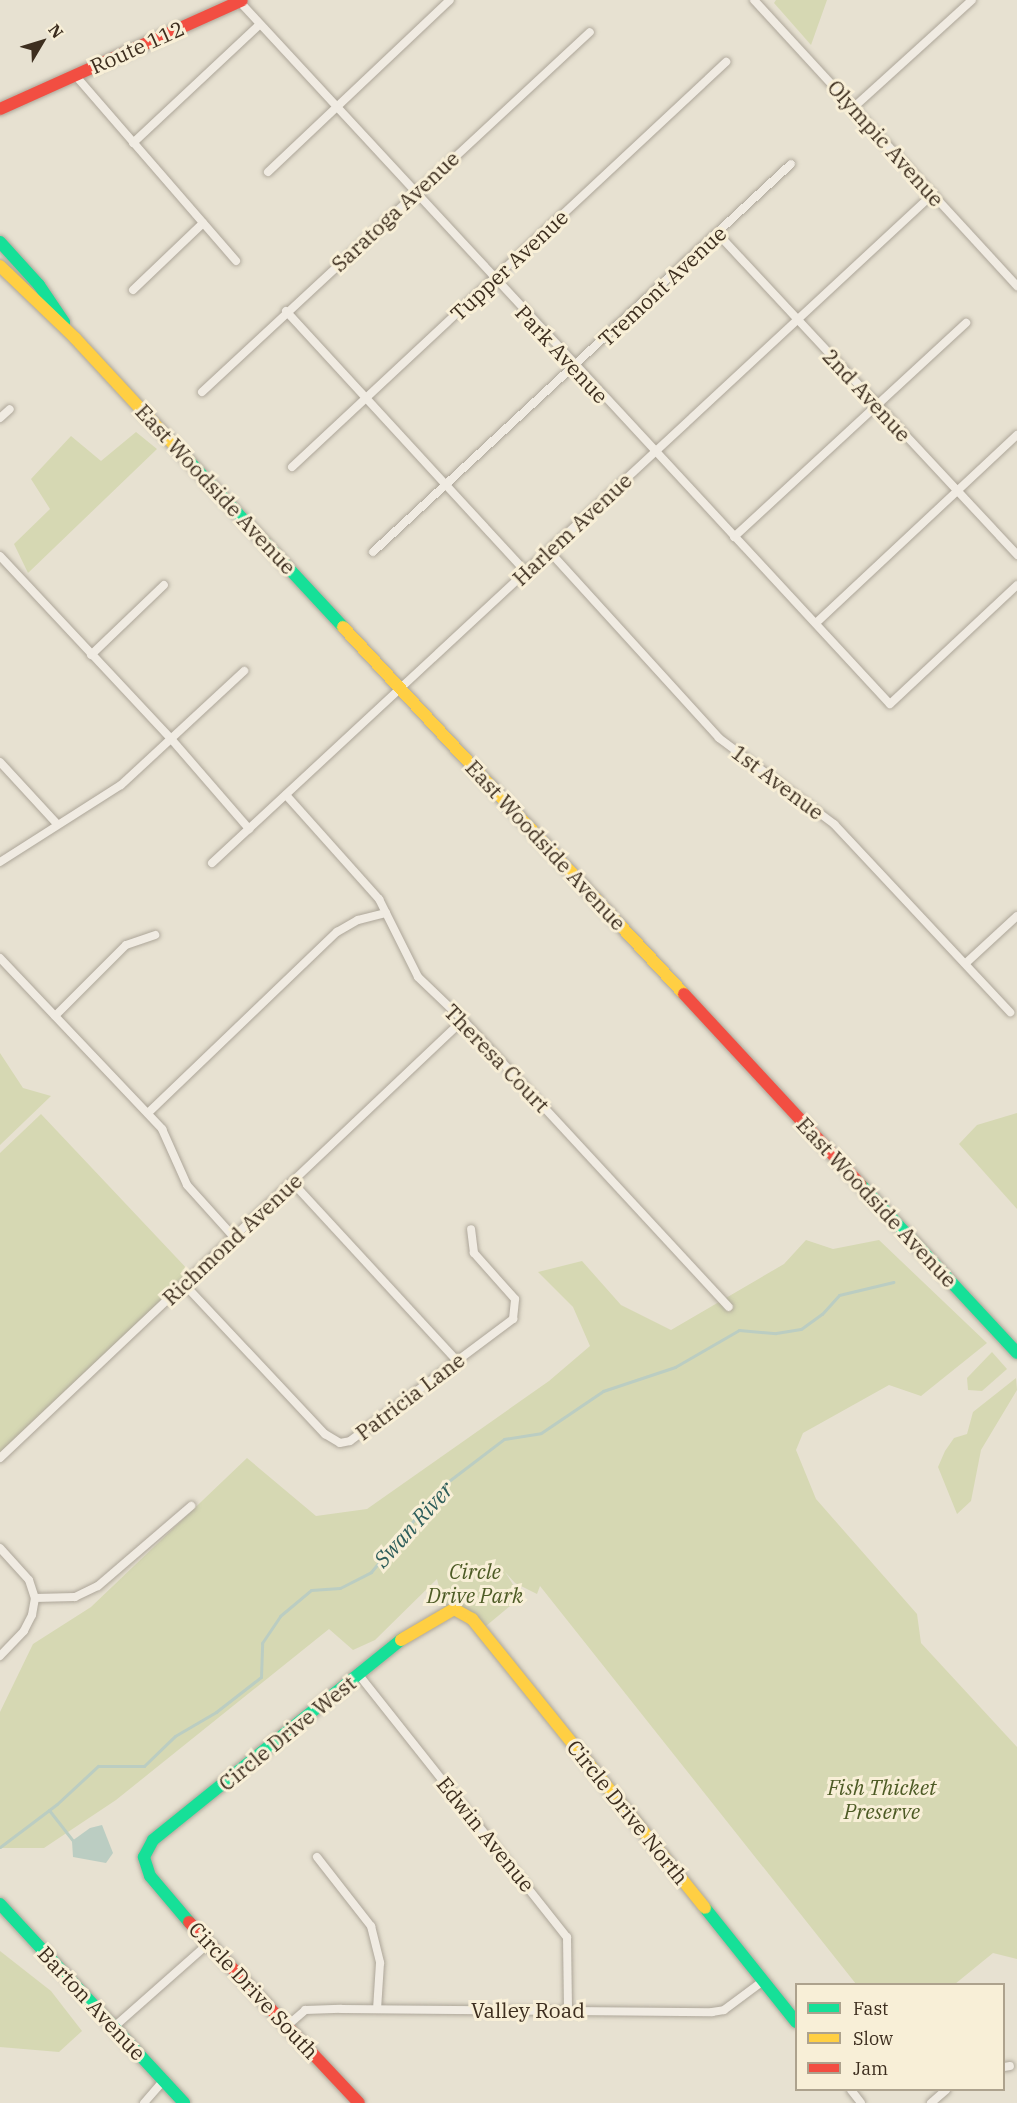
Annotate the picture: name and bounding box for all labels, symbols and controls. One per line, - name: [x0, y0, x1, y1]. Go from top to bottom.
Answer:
- north arrow: [12, 12, 72, 72]
- street label: Route 112: [86, 15, 188, 79]
- text: N: [44, 20, 68, 42]
- street label: Olympic Avenue: [823, 75, 949, 211]
- street label: Saratoga Avenue: [326, 145, 464, 277]
- street label: Tupper Avenue: [445, 204, 573, 326]
- street label: Tremont Avenue: [593, 220, 731, 352]
- street label: Park Avenue: [510, 300, 614, 408]
- street label: 2nd Avenue: [818, 343, 916, 447]
- street label: East Woodside Avenue: [131, 399, 301, 579]
- street label: Harlem Avenue: [507, 467, 637, 591]
- street label: 1st Avenue: [727, 739, 829, 825]
- street label: East Woodside Avenue: [461, 755, 631, 935]
- street label: Theresa Court: [439, 999, 555, 1117]
- street label: East Woodside Avenue: [792, 1112, 962, 1292]
- street label: Richmond Avenue: [157, 1168, 307, 1310]
- street label: Patricia Lane: [351, 1347, 469, 1445]
- water label: Swan River: [368, 1476, 458, 1572]
- park label: Circle Drive Park: [427, 1558, 523, 1608]
- street label: Circle Drive West: [213, 1670, 361, 1796]
- street label: Circle Drive North: [562, 1735, 694, 1889]
- street label: Edwin Avenue: [432, 1771, 540, 1897]
- park label: Fish Thicket Preserve: [827, 1774, 937, 1824]
- street label: Circle Drive South: [184, 1916, 324, 2064]
- street label: Barton Avenue: [33, 1941, 151, 2065]
- legend: [795, 1983, 1005, 2091]
- street label: Valley Road: [471, 1997, 585, 2023]
- text: Fast: [853, 1997, 888, 2020]
- text: Slow: [853, 2027, 893, 2050]
- text: Jam: [853, 2057, 888, 2080]

